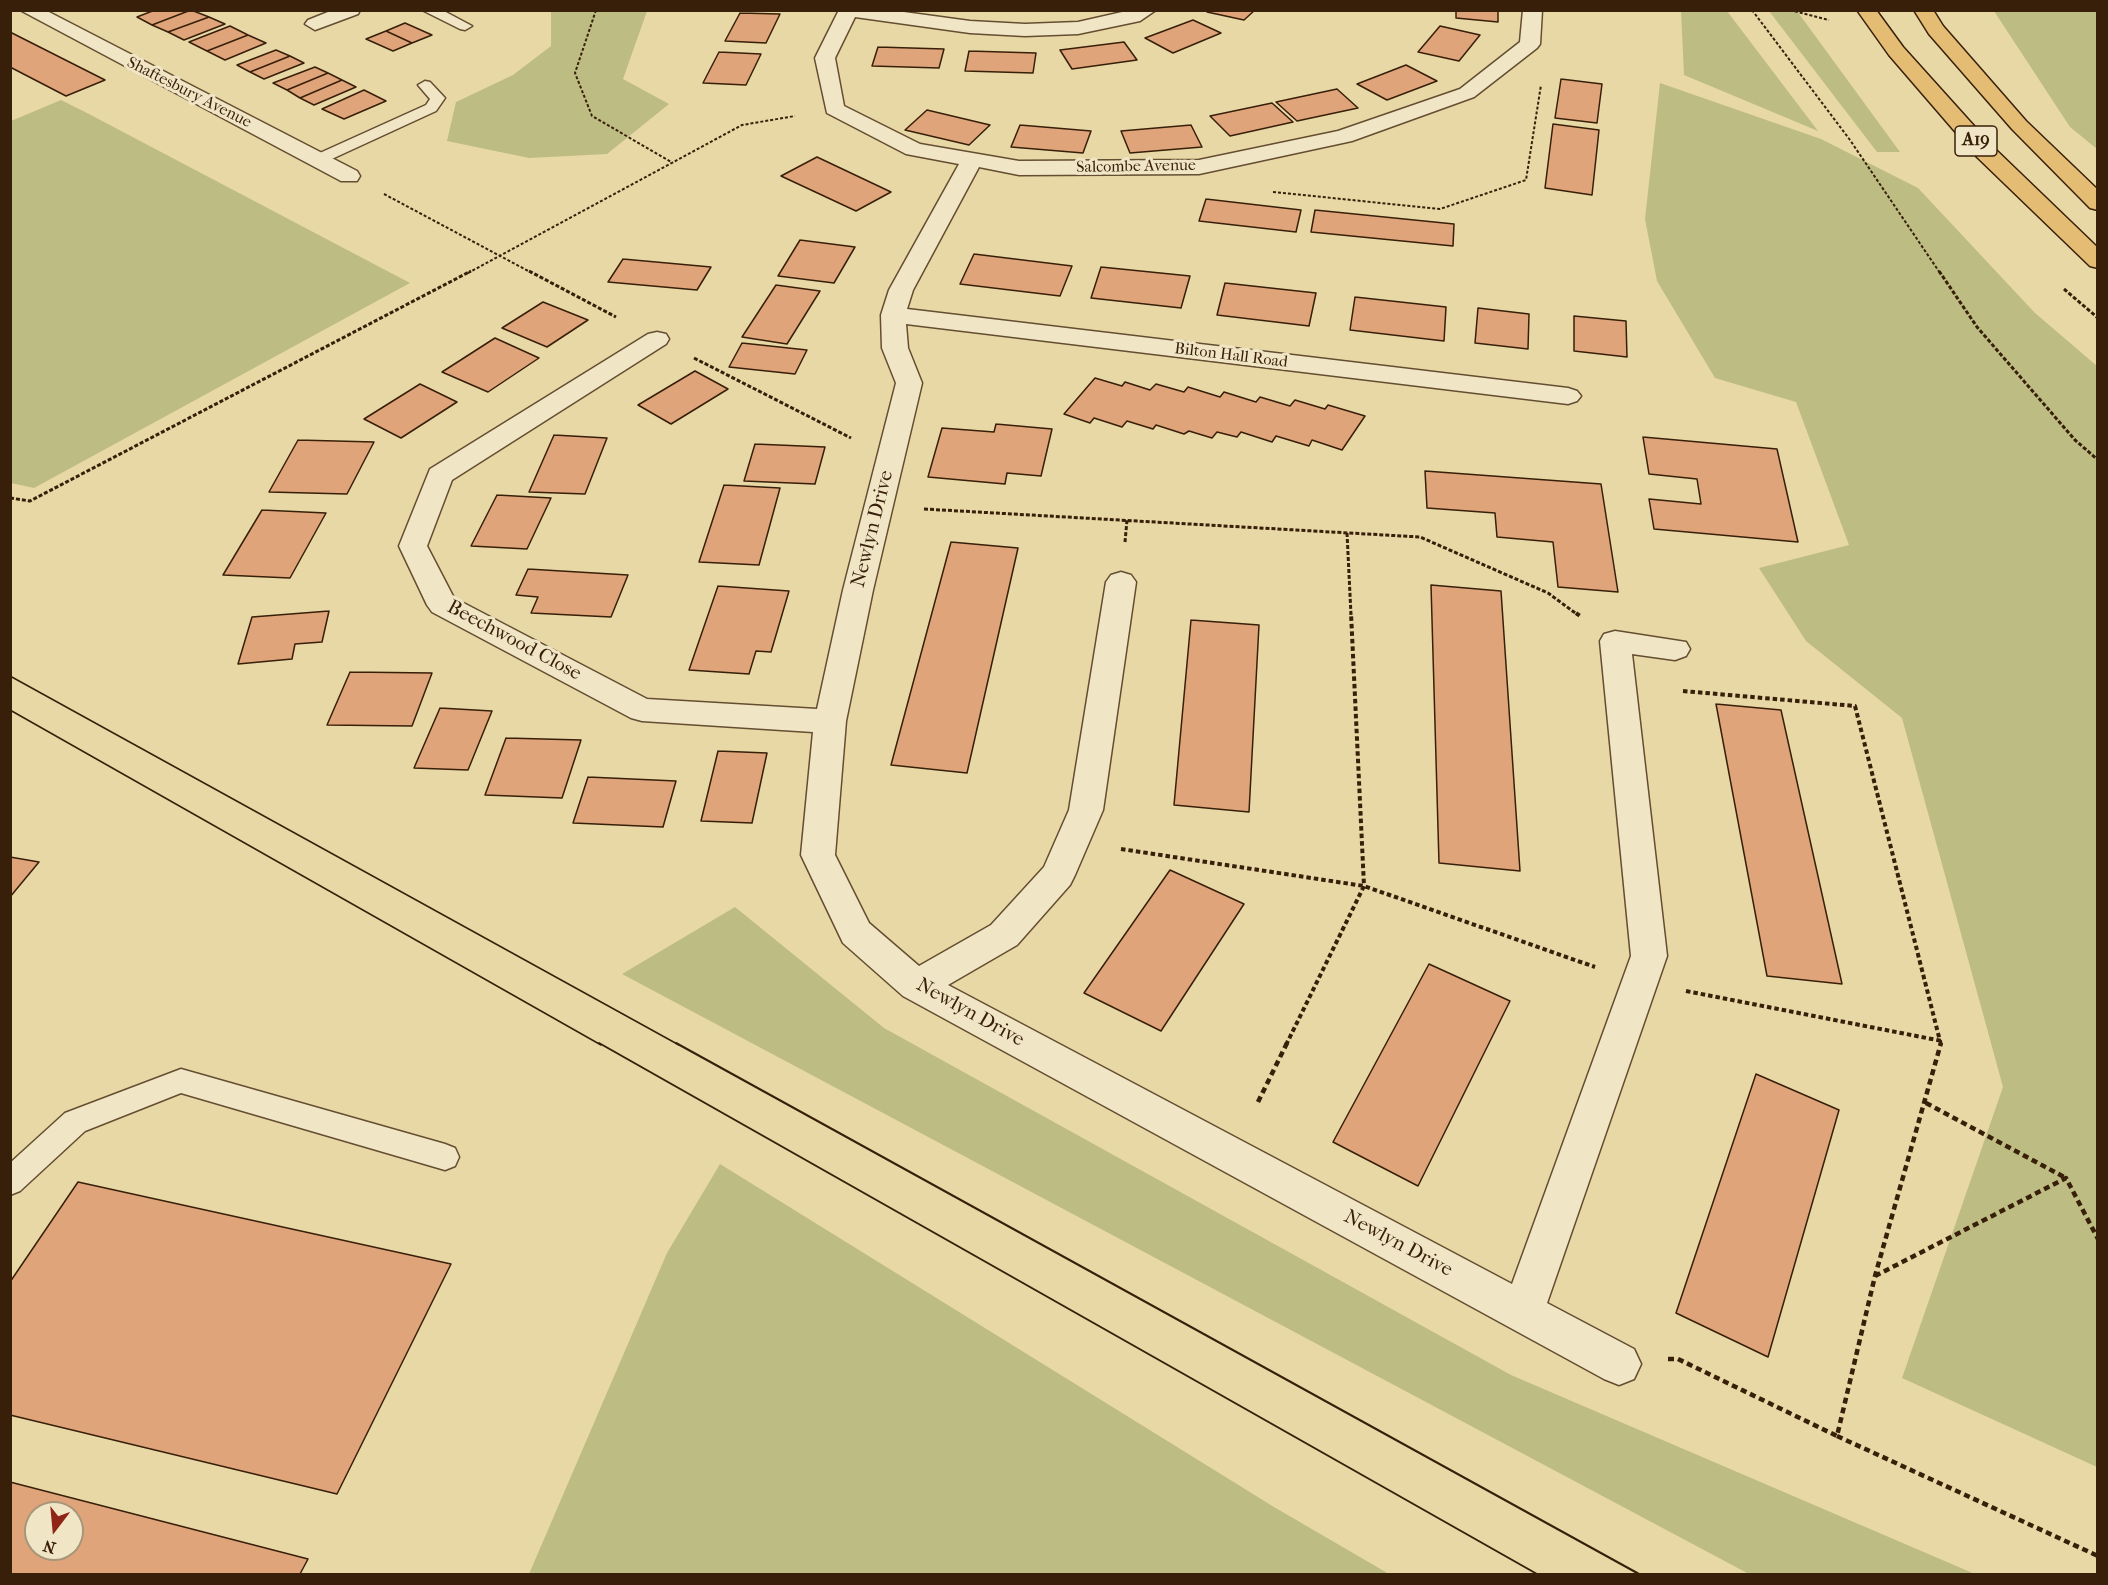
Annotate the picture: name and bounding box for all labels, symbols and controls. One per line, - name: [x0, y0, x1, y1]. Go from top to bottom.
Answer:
- street label: Shaftesbury Avenue: [124, 53, 254, 133]
- road number: A19: [1955, 126, 1997, 156]
- street label: Salcombe Avenue: [1076, 156, 1196, 178]
- street label: Bilton Hall Road: [1173, 340, 1289, 372]
- street label: Newlyn Drive: [847, 468, 899, 590]
- street label: Beechwood Close: [443, 596, 585, 686]
- street label: Newlyn Drive: [912, 973, 1028, 1053]
- street label: Newlyn Drive: [1340, 1205, 1456, 1283]
- north arrow: [24, 1501, 84, 1561]
- text: N: [41, 1536, 58, 1558]

